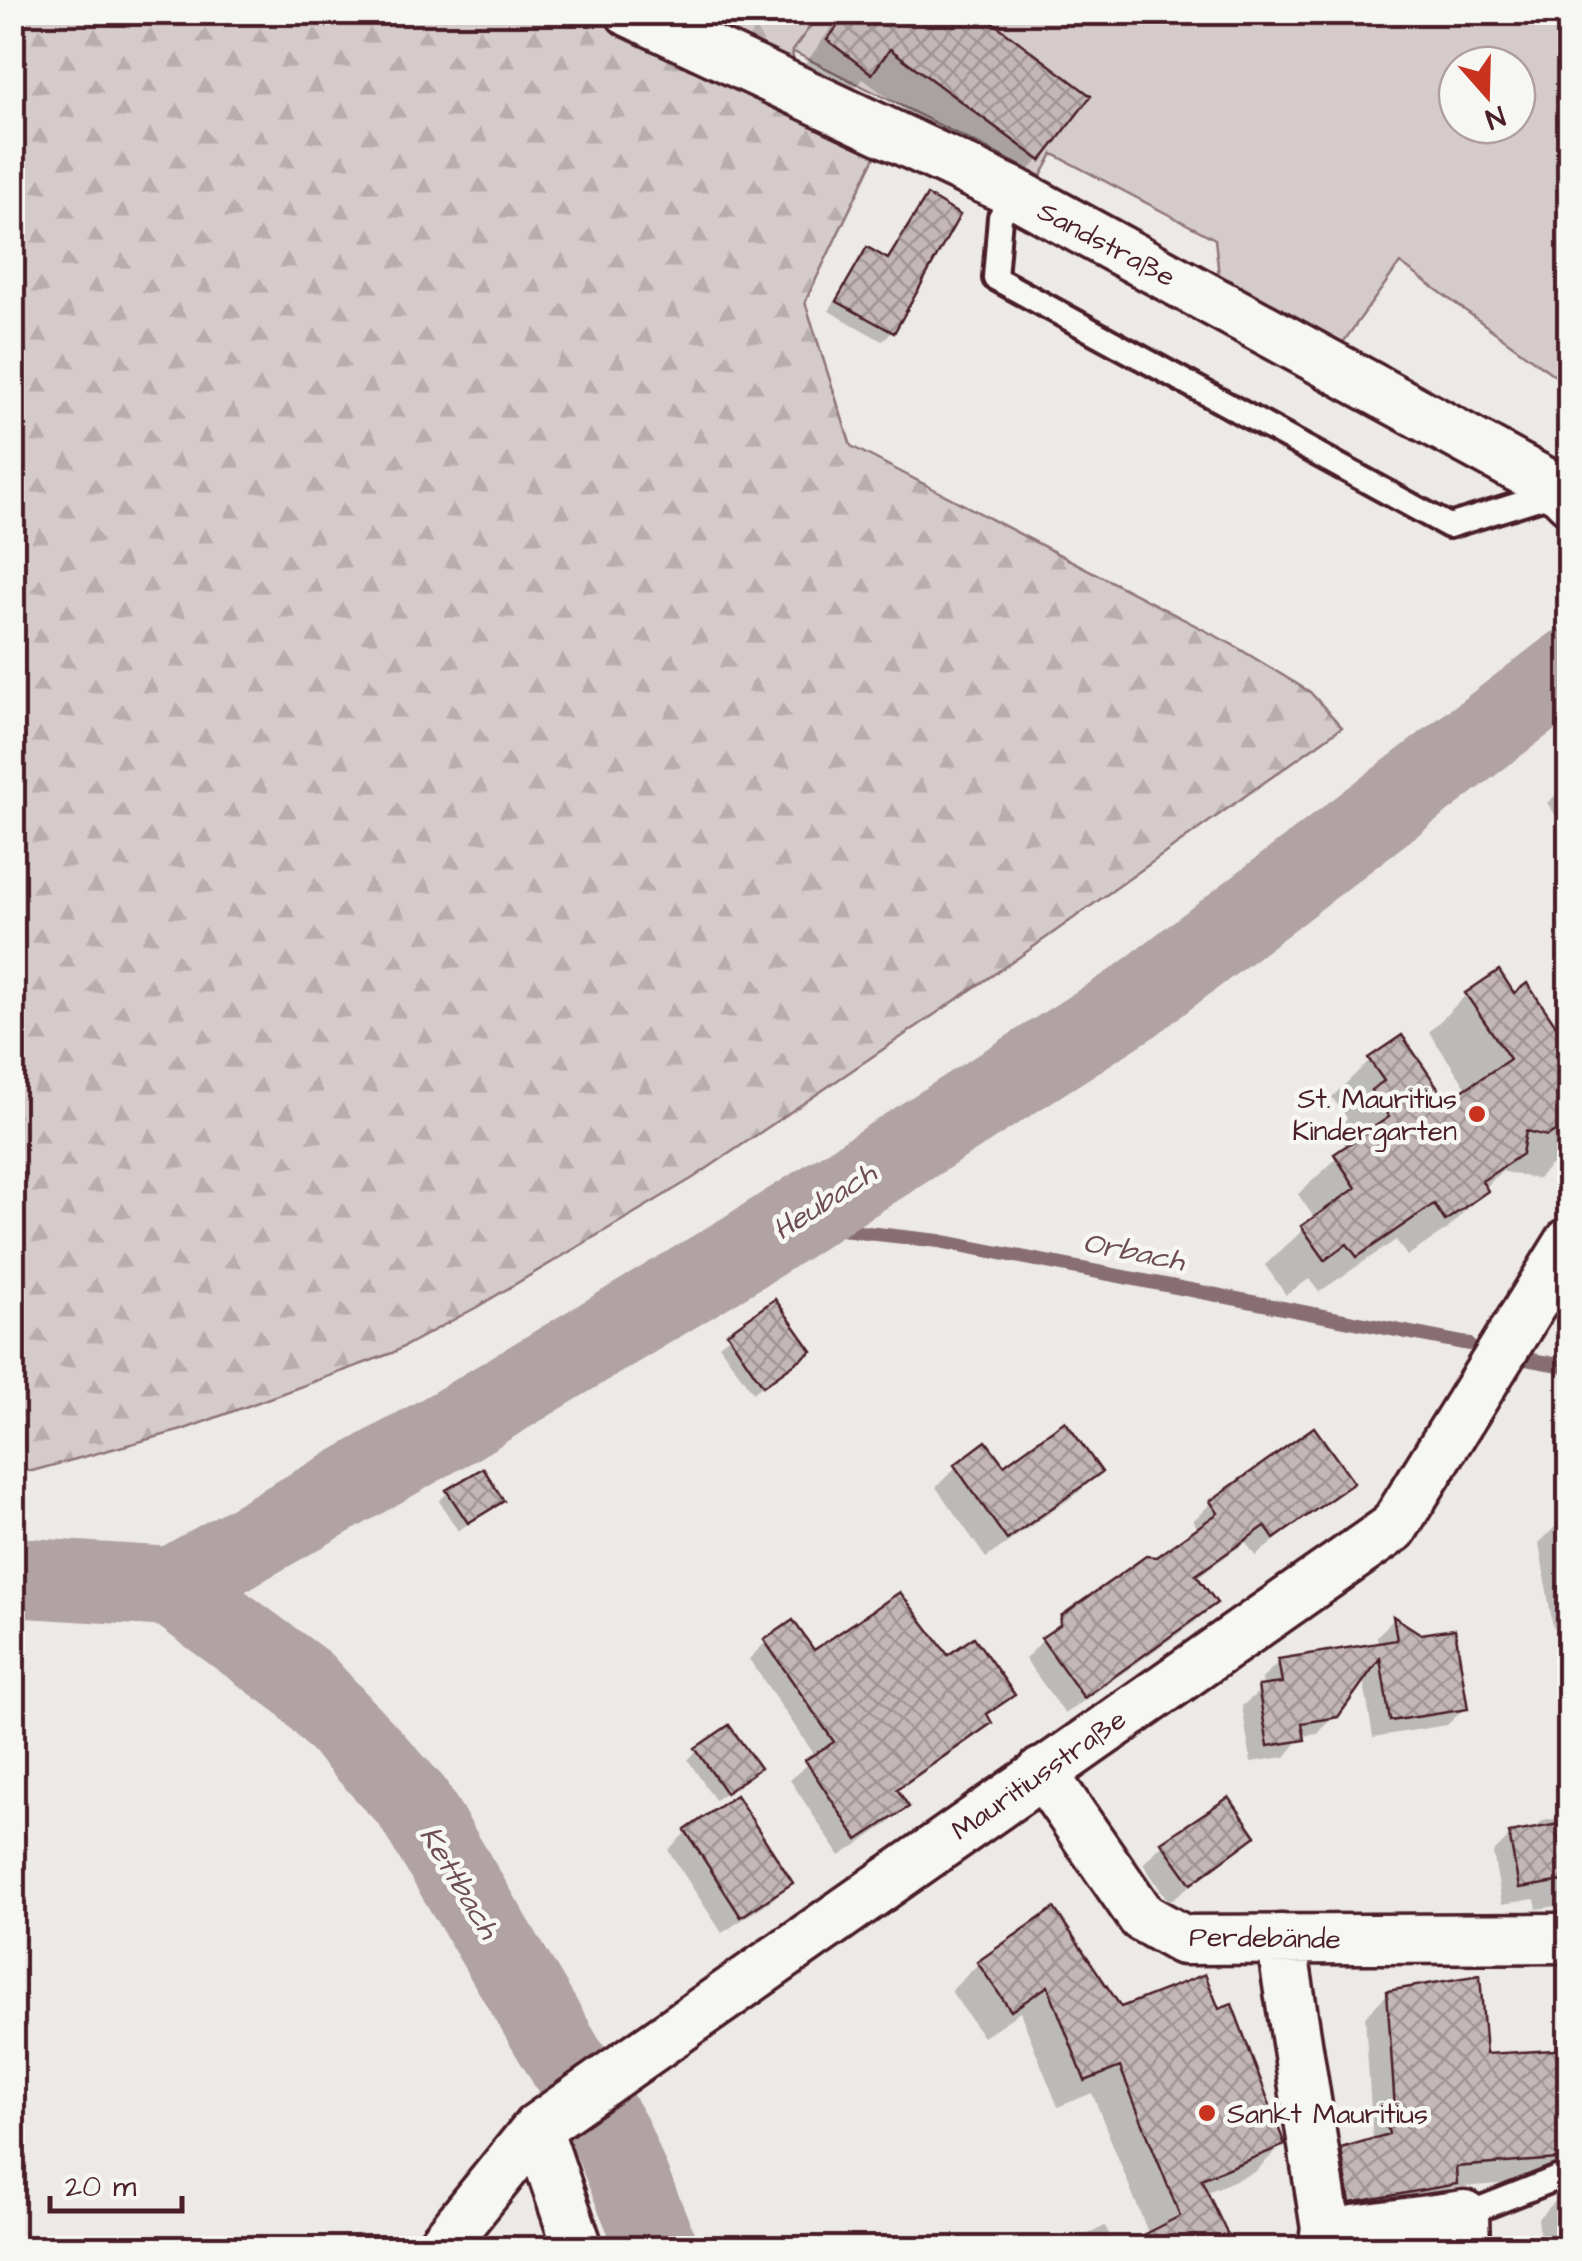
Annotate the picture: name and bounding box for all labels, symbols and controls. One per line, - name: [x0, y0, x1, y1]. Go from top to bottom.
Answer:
- north arrow: [1437, 45, 1537, 145]
- text: N: [1480, 96, 1510, 139]
- street label: Sandstraße: [1031, 192, 1182, 297]
- place label: St. Mauritius Kindergarten: [1292, 1080, 1457, 1152]
- marker: St. Mauritius Kindergarten: [1466, 1103, 1488, 1125]
- water label: Heubach: [765, 1152, 885, 1251]
- water label: Orbach: [1079, 1222, 1189, 1283]
- street label: Mauritiusstraße: [944, 1700, 1134, 1850]
- water label: Kettbach: [409, 1818, 510, 1948]
- street label: Perdebände: [1189, 1918, 1341, 1959]
- place label: Sankt Mauritius: [1227, 2095, 1428, 2134]
- marker: Sankt Mauritius: [1196, 2102, 1218, 2124]
- scale bar: [50, 2151, 182, 2213]
- text: 20 m: [65, 2166, 137, 2208]

